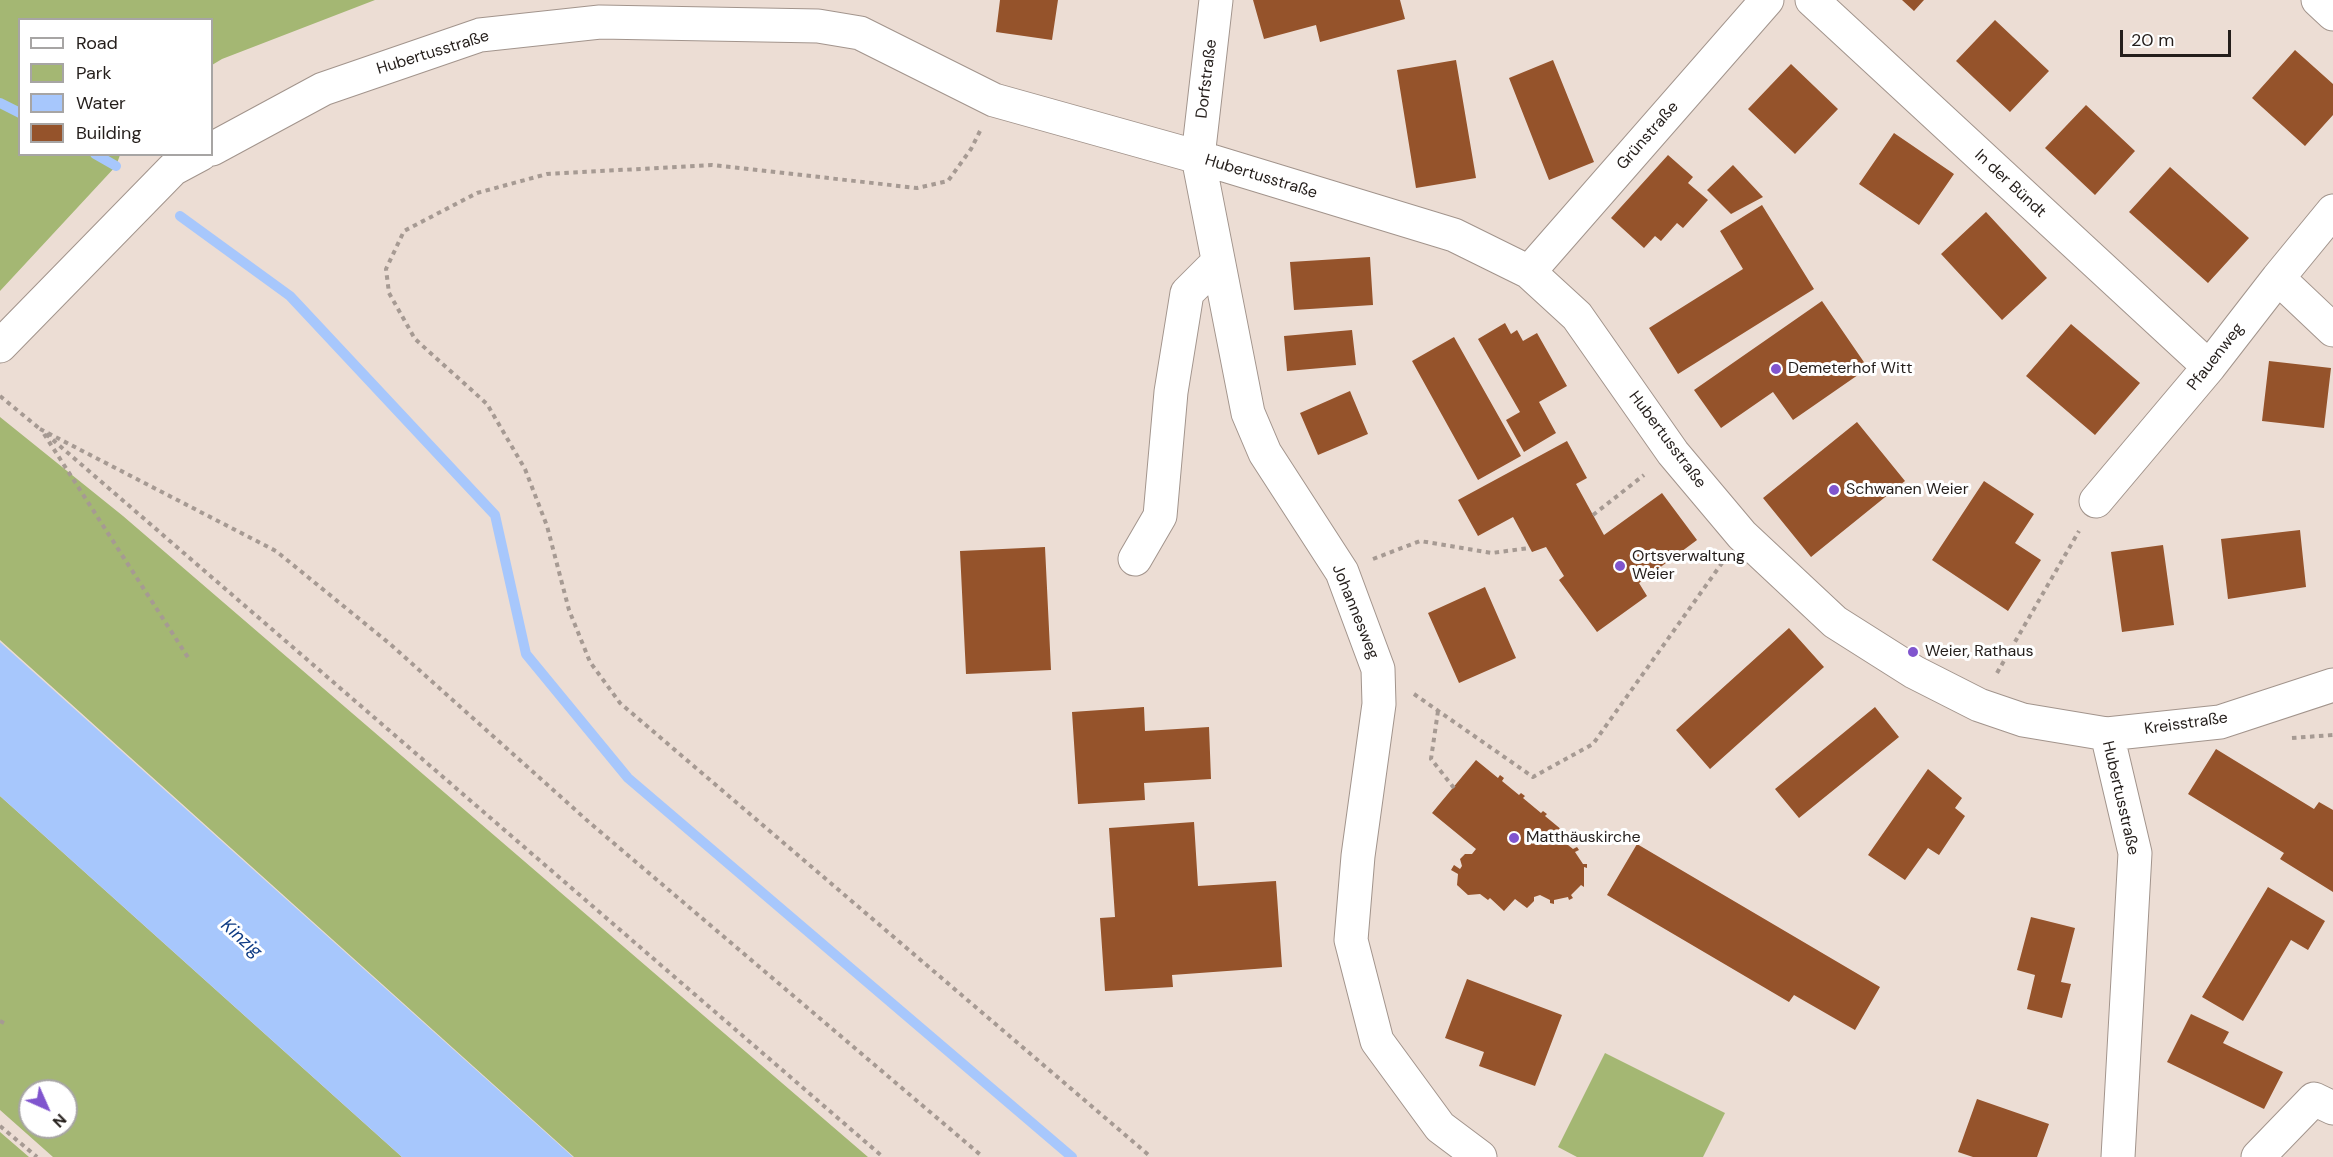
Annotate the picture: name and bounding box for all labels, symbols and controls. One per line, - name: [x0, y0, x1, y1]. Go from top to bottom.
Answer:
- legend: [18, 18, 213, 156]
- scale bar: [2123, 18, 2234, 56]
- street label: Hubertusstraße: [374, 27, 492, 79]
- text: 20 m: [2131, 28, 2174, 52]
- text: Road: [76, 31, 118, 55]
- street label: Dorfstraße: [1193, 38, 1221, 120]
- text: Park: [76, 61, 112, 85]
- text: Water: [76, 91, 126, 115]
- street label: Grünstraße: [1613, 98, 1683, 174]
- text: Building: [76, 121, 141, 145]
- street label: In der Bündt: [1970, 146, 2050, 222]
- street label: Hubertusstraße: [1202, 151, 1320, 203]
- street label: Pfauenweg: [2184, 319, 2248, 395]
- place label: Demeterhof Witt: [1788, 359, 1912, 379]
- marker: Demeterhof Witt: [1769, 362, 1783, 376]
- street label: Hubertusstraße: [1624, 388, 1710, 492]
- place label: Schwanen Weier: [1846, 480, 1969, 500]
- marker: Schwanen Weier: [1827, 483, 1841, 497]
- place label: Ortsverwaltung Weier: [1632, 547, 1745, 585]
- marker: Ortsverwaltung Weier: [1613, 559, 1627, 573]
- street label: Johannesweg: [1327, 562, 1383, 662]
- place label: Weier, Rathaus: [1925, 642, 2033, 662]
- marker: Weier, Rathaus: [1906, 645, 1920, 659]
- street label: Kreisstraße: [2143, 709, 2229, 739]
- street label: Hubertusstraße: [2098, 739, 2142, 857]
- place label: Matthäuskirche: [1526, 828, 1641, 848]
- marker: Matthäuskirche: [1507, 831, 1521, 845]
- water label: Kinzig: [216, 915, 266, 963]
- north arrow: [18, 1079, 78, 1139]
- text: N: [48, 1109, 71, 1132]

